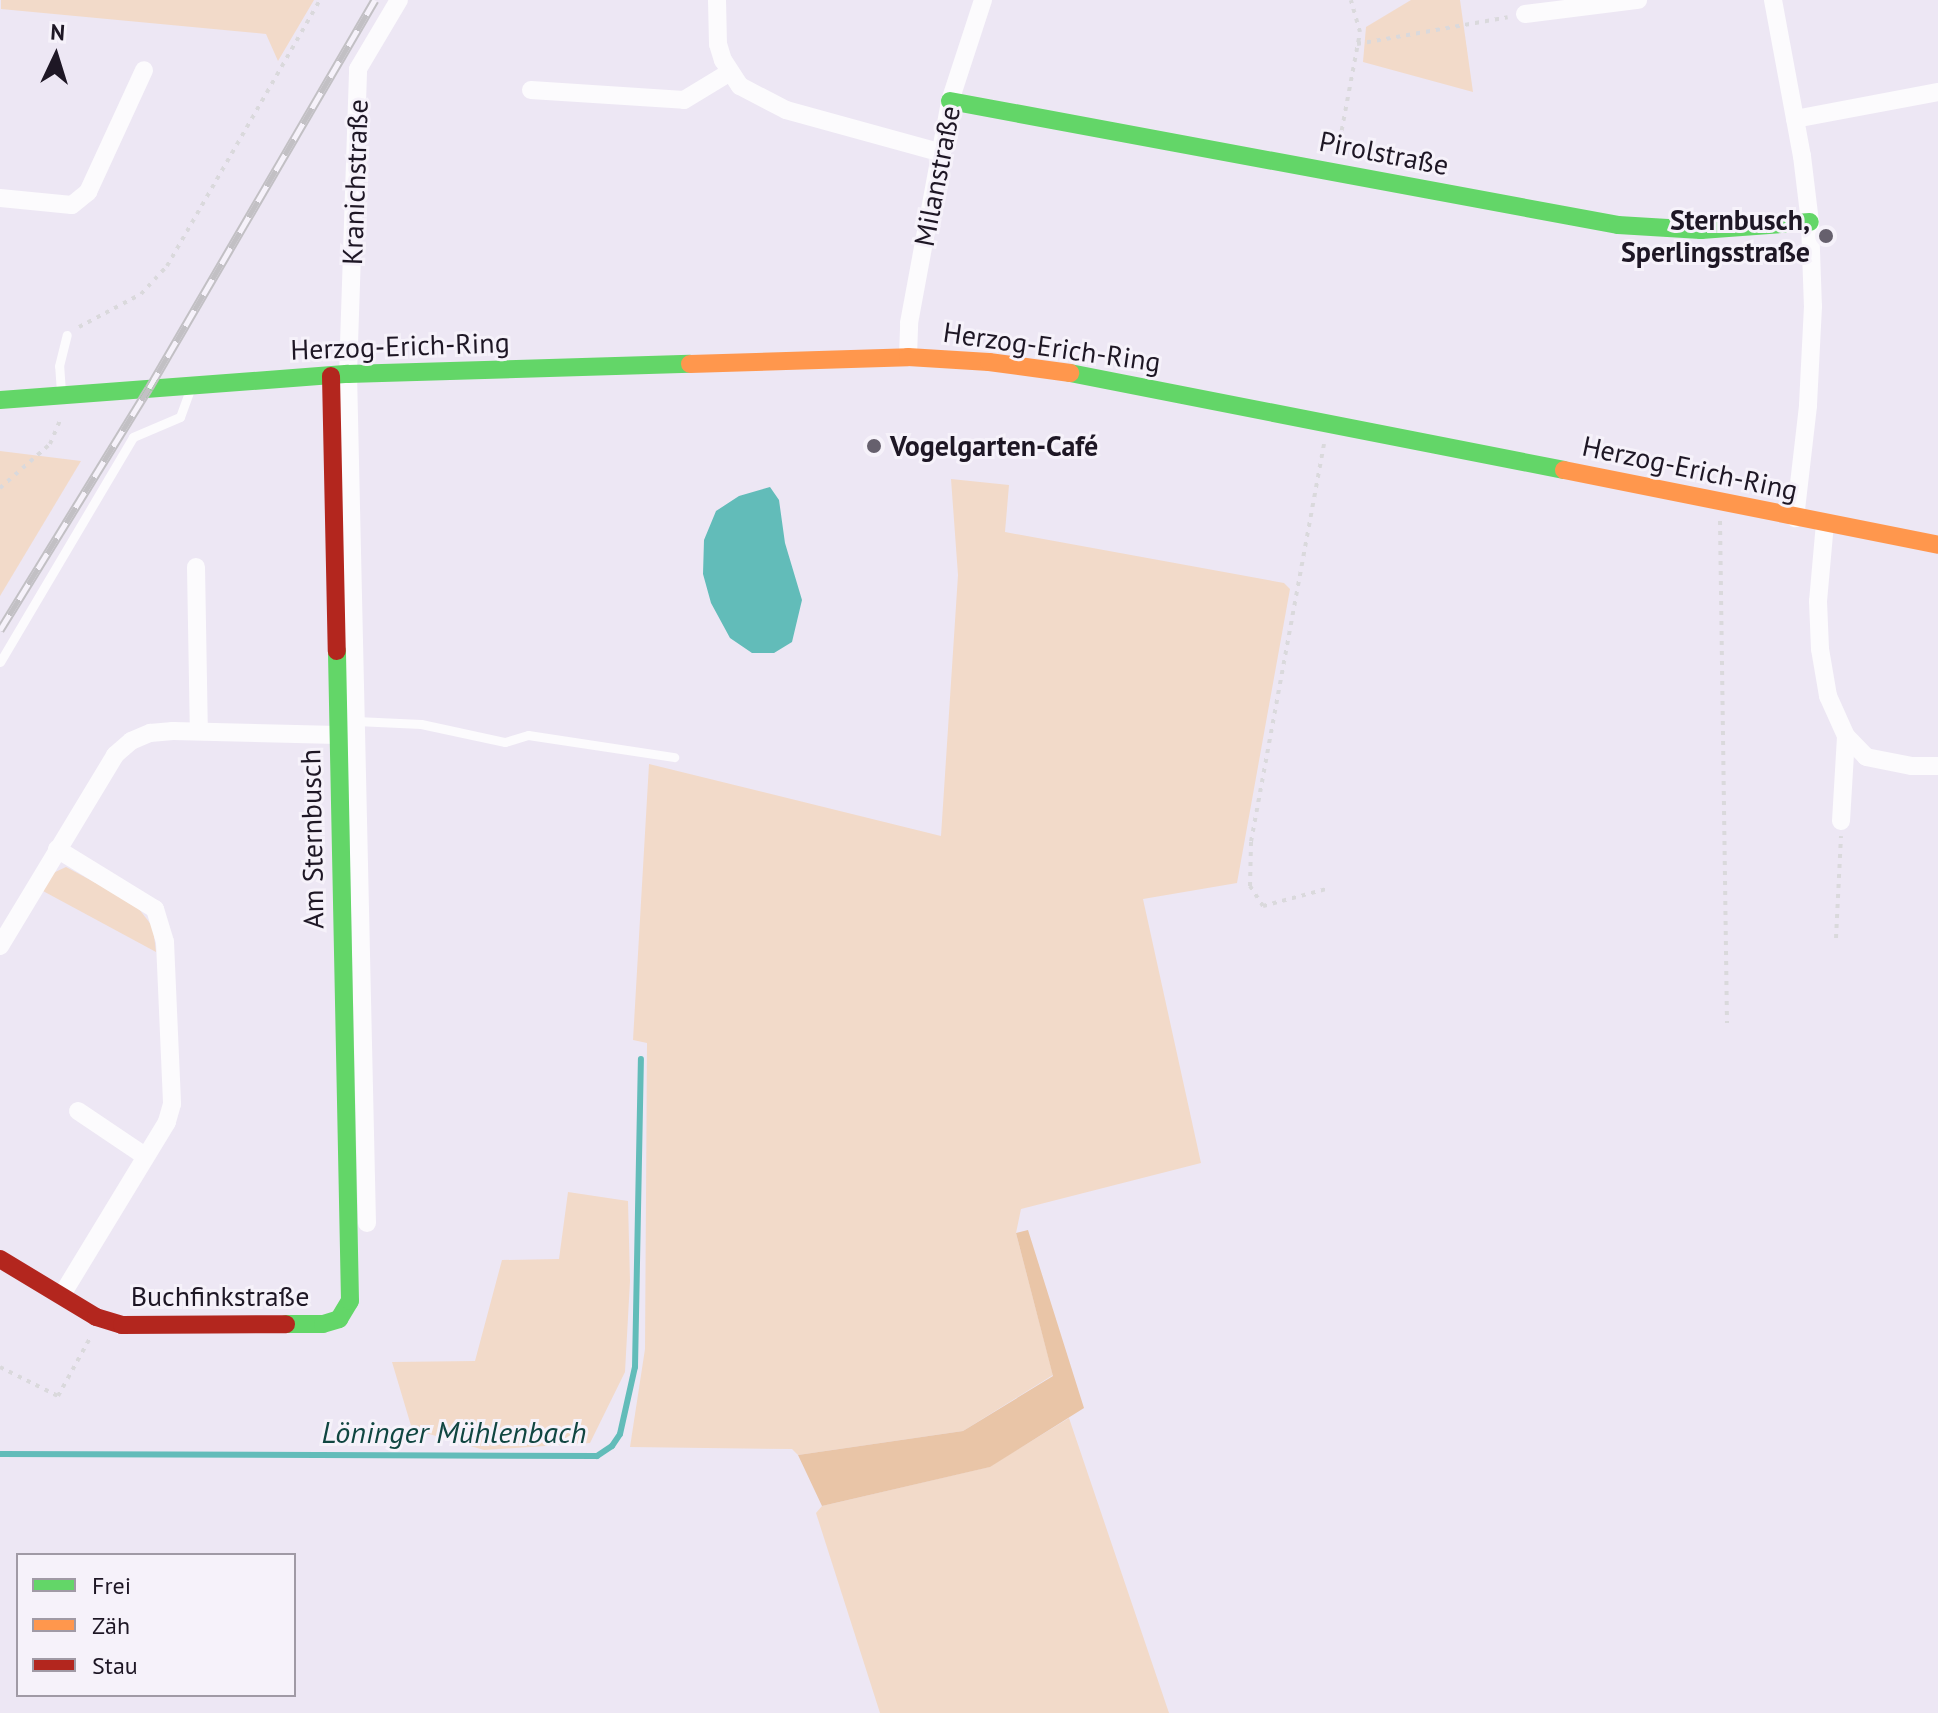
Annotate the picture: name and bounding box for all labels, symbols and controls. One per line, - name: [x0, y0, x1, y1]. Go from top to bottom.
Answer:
- north arrow: [16, 16, 96, 96]
- text: N: [49, 18, 66, 47]
- street label: Kranichstraße: [335, 98, 375, 266]
- street label: Milanstraße: [907, 103, 967, 249]
- street label: Pirolstraße: [1316, 124, 1452, 182]
- place label: Sternbusch, Sperlingsstraße: [1621, 203, 1810, 269]
- marker: Sternbusch, Sperlingsstraße: [1817, 227, 1835, 245]
- street label: Herzog-Erich-Ring: [941, 315, 1163, 379]
- street label: Herzog-Erich-Ring: [290, 325, 510, 367]
- place label: Vogelgarten-Café: [890, 429, 1098, 463]
- street label: Herzog-Erich-Ring: [1579, 429, 1801, 507]
- marker: Vogelgarten-Café: [865, 437, 883, 455]
- street label: Am Sternbusch: [294, 749, 330, 929]
- street label: Buchfinkstraße: [131, 1279, 309, 1313]
- water label: Löninger Mühlenbach: [322, 1414, 586, 1450]
- legend: [16, 1553, 296, 1697]
- text: Frei: [92, 1570, 131, 1601]
- text: Zäh: [92, 1610, 130, 1641]
- text: Stau: [92, 1650, 138, 1681]

